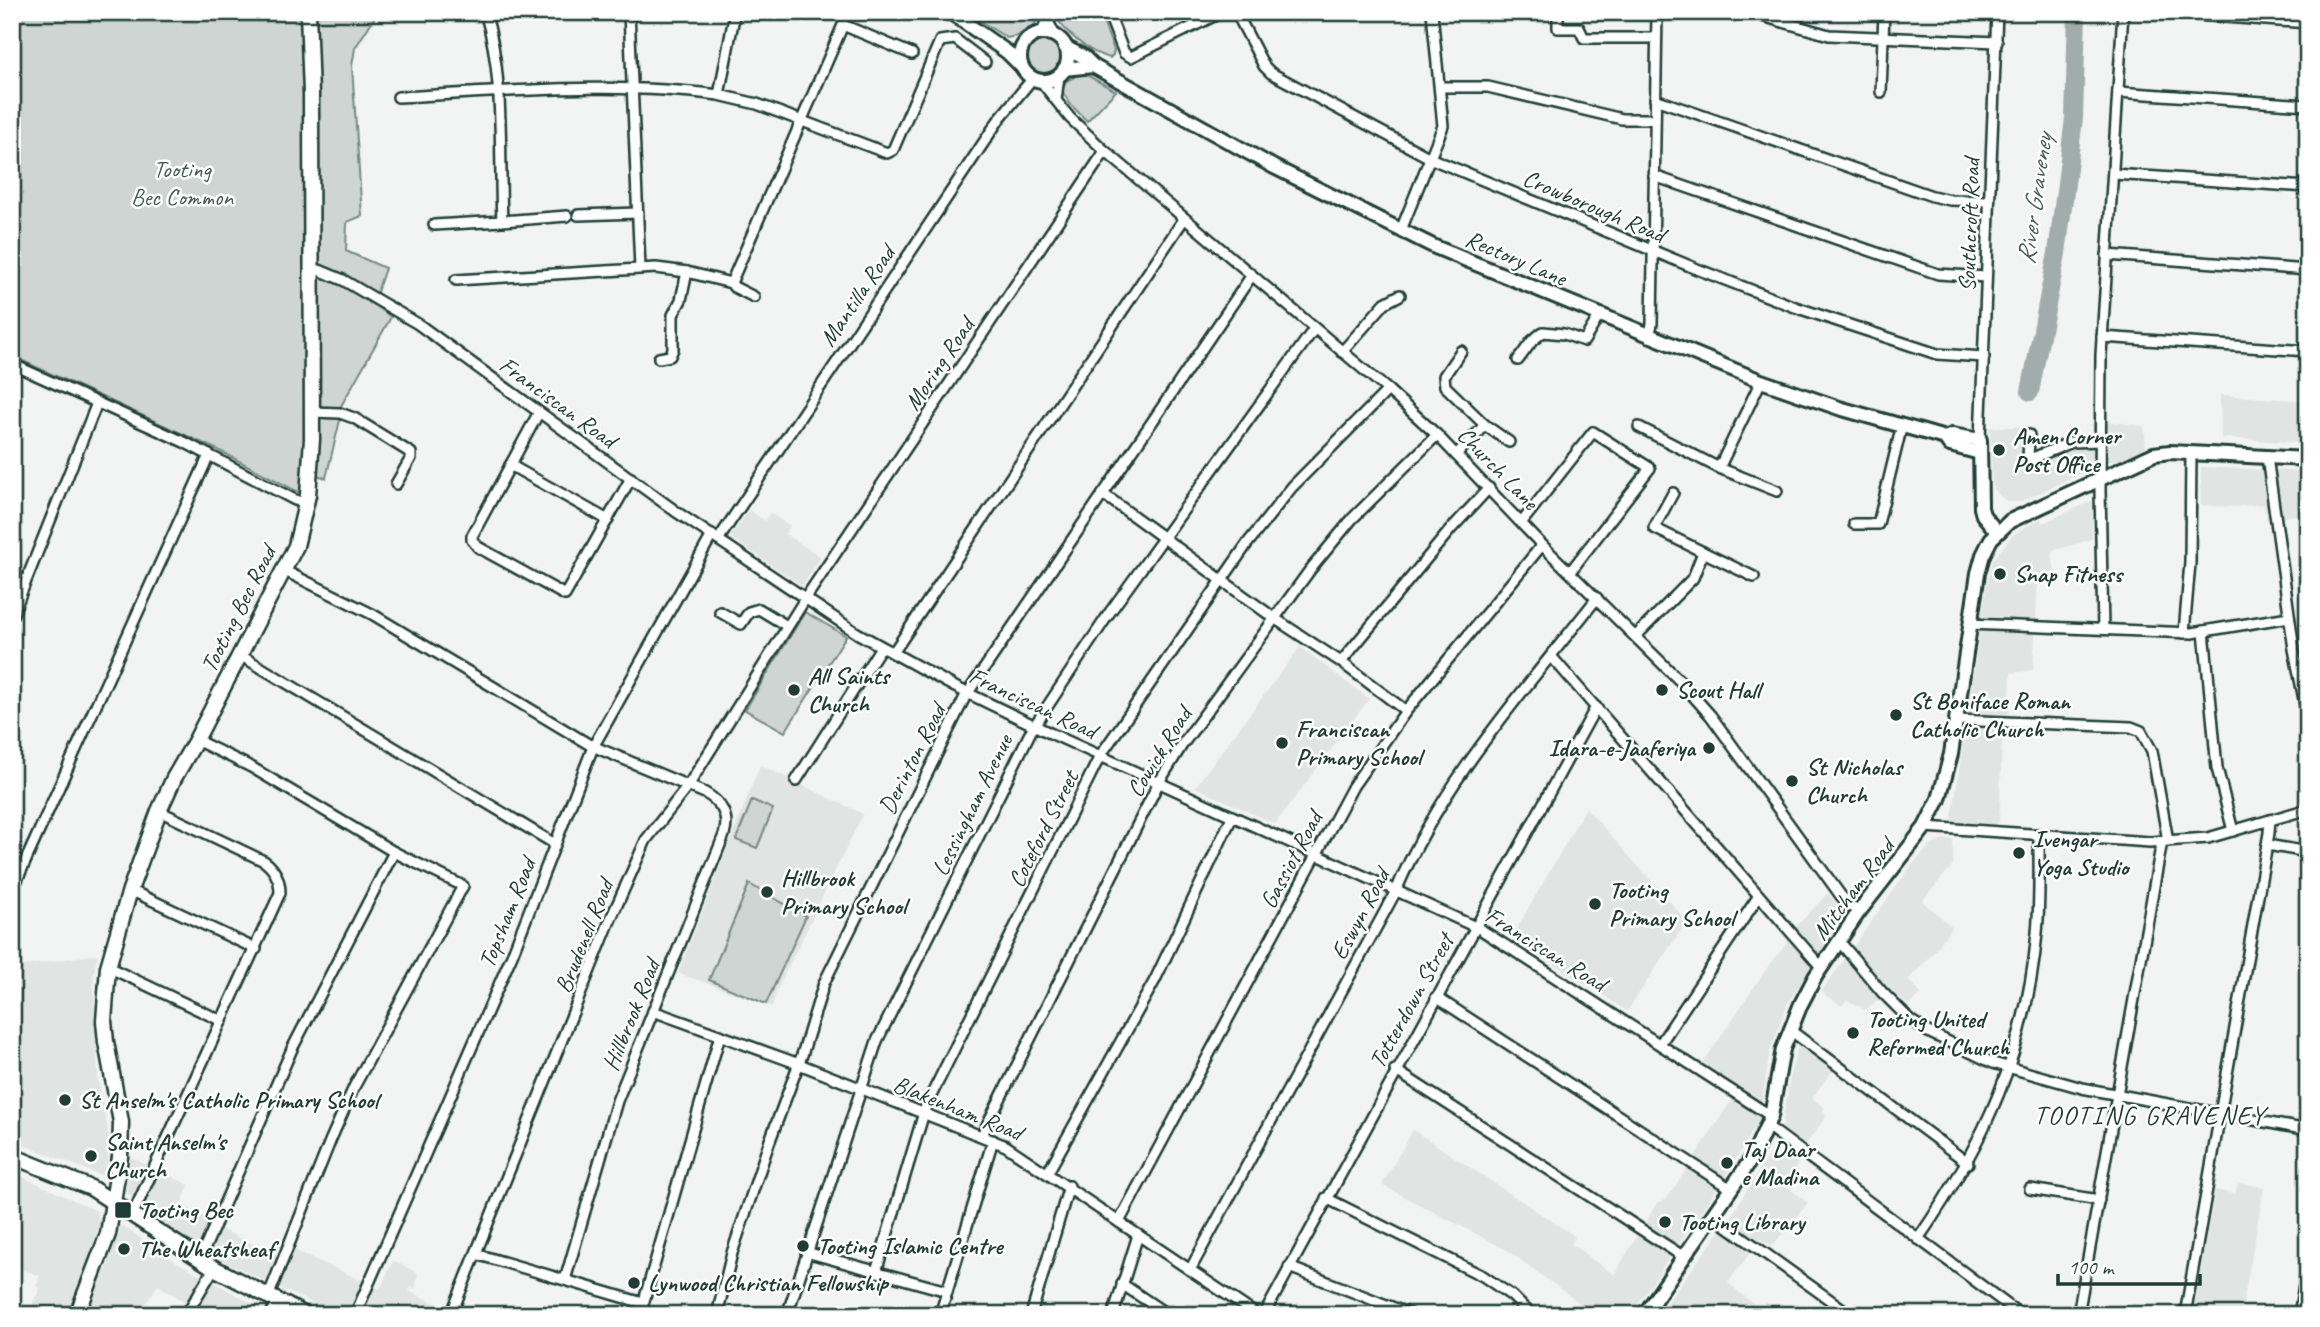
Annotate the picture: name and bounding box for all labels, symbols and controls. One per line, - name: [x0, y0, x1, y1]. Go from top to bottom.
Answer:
- water label: River Graveney: [2009, 128, 2061, 266]
- park label: Tooting Bec Common: [131, 154, 234, 212]
- street label: Southcroft Road: [1952, 154, 1986, 292]
- street label: Crowborough Road: [1518, 163, 1673, 251]
- street label: Rectory Lane: [1461, 223, 1573, 294]
- street label: Mantilla Road: [812, 237, 904, 352]
- street label: Moring Road: [897, 309, 983, 416]
- street label: Franciscan Road: [494, 350, 625, 457]
- street label: Church Lane: [1451, 420, 1547, 518]
- place label: Amen Corner Post Office: [2013, 421, 2123, 479]
- marker: Amen Corner Post Office: [1991, 442, 2007, 458]
- street label: Tooting Bec Road: [193, 538, 284, 677]
- place label: Snap Fitness: [2014, 559, 2124, 589]
- marker: Snap Fitness: [1992, 566, 2008, 582]
- street label: Franciscan Road: [965, 660, 1105, 747]
- place label: All Saints Church: [808, 661, 892, 719]
- place label: Scout Hall: [1676, 675, 1765, 705]
- marker: All Saints Church: [786, 682, 802, 698]
- marker: Scout Hall: [1654, 682, 1670, 698]
- place label: St Boniface Roman Catholic Church: [1910, 686, 2072, 744]
- street label: Derinton Road: [872, 696, 954, 819]
- street label: Cowick Road: [1120, 698, 1200, 803]
- marker: St Boniface Roman Catholic Church: [1888, 707, 1904, 723]
- place label: Franciscan Primary School: [1296, 714, 1426, 772]
- street label: Lessingham Avenue: [925, 728, 1020, 880]
- place label: Idara-e-Jaaferiya: [1548, 733, 1697, 763]
- marker: Franciscan Primary School: [1274, 735, 1290, 751]
- marker: Idara-e-Jaaferiya: [1701, 740, 1717, 756]
- place label: St Nicholas Church: [1806, 752, 1904, 810]
- street label: Coteford Street: [1001, 764, 1086, 892]
- marker: St Nicholas Church: [1784, 773, 1800, 789]
- street label: Gassiot Road: [1253, 803, 1331, 914]
- place label: Ivengar Yoga Studio: [2033, 824, 2131, 882]
- street label: Mitcham Road: [1805, 830, 1903, 946]
- marker: Ivengar Yoga Studio: [2011, 845, 2027, 861]
- street label: Topsham Road: [471, 851, 544, 972]
- street label: Eswyn Road: [1324, 860, 1398, 964]
- place label: Hillbrook Primary School: [781, 863, 911, 921]
- street label: Brudenell Road: [548, 871, 622, 997]
- place label: Tooting Primary School: [1609, 875, 1739, 933]
- marker: Hillbrook Primary School: [759, 884, 775, 900]
- marker: Tooting Primary School: [1587, 896, 1603, 912]
- street label: Franciscan Road: [1480, 900, 1615, 1000]
- street label: Totterdown Street: [1362, 926, 1462, 1073]
- street label: Hillbrook Road: [595, 952, 668, 1075]
- place label: Tooting United Reformed Church: [1867, 1004, 2010, 1062]
- marker: Tooting United Reformed Church: [1845, 1025, 1861, 1041]
- street label: Blakenham Road: [889, 1069, 1030, 1149]
- place label: St Anselm's Catholic Primary School: [79, 1085, 383, 1115]
- marker: St Anselm's Catholic Primary School: [57, 1092, 73, 1108]
- district label: TOOTING GRAVENEY: [2034, 1099, 2269, 1132]
- place label: Saint Anselm's Church: [105, 1127, 228, 1185]
- place label: Taj Daar e Madina: [1741, 1134, 1821, 1192]
- marker: Saint Anselm's Church: [83, 1148, 99, 1164]
- marker: Taj Daar e Madina: [1719, 1155, 1735, 1171]
- place label: Tooting Bec: [139, 1195, 234, 1225]
- marker: Tooting Bec: [113, 1200, 133, 1220]
- place label: Tooting Library: [1679, 1207, 1807, 1237]
- marker: Tooting Library: [1657, 1214, 1673, 1230]
- place label: Tooting Islamic Centre: [817, 1231, 1004, 1261]
- place label: The Wheatsheaf: [138, 1234, 279, 1264]
- marker: Tooting Islamic Centre: [795, 1238, 811, 1254]
- marker: The Wheatsheaf: [116, 1241, 132, 1257]
- scale bar: [2058, 1243, 2199, 1287]
- text: 100 m: [2068, 1254, 2115, 1280]
- place label: Lynwood Christian Fellowship: [648, 1268, 890, 1298]
- marker: Lynwood Christian Fellowship: [626, 1275, 642, 1291]

